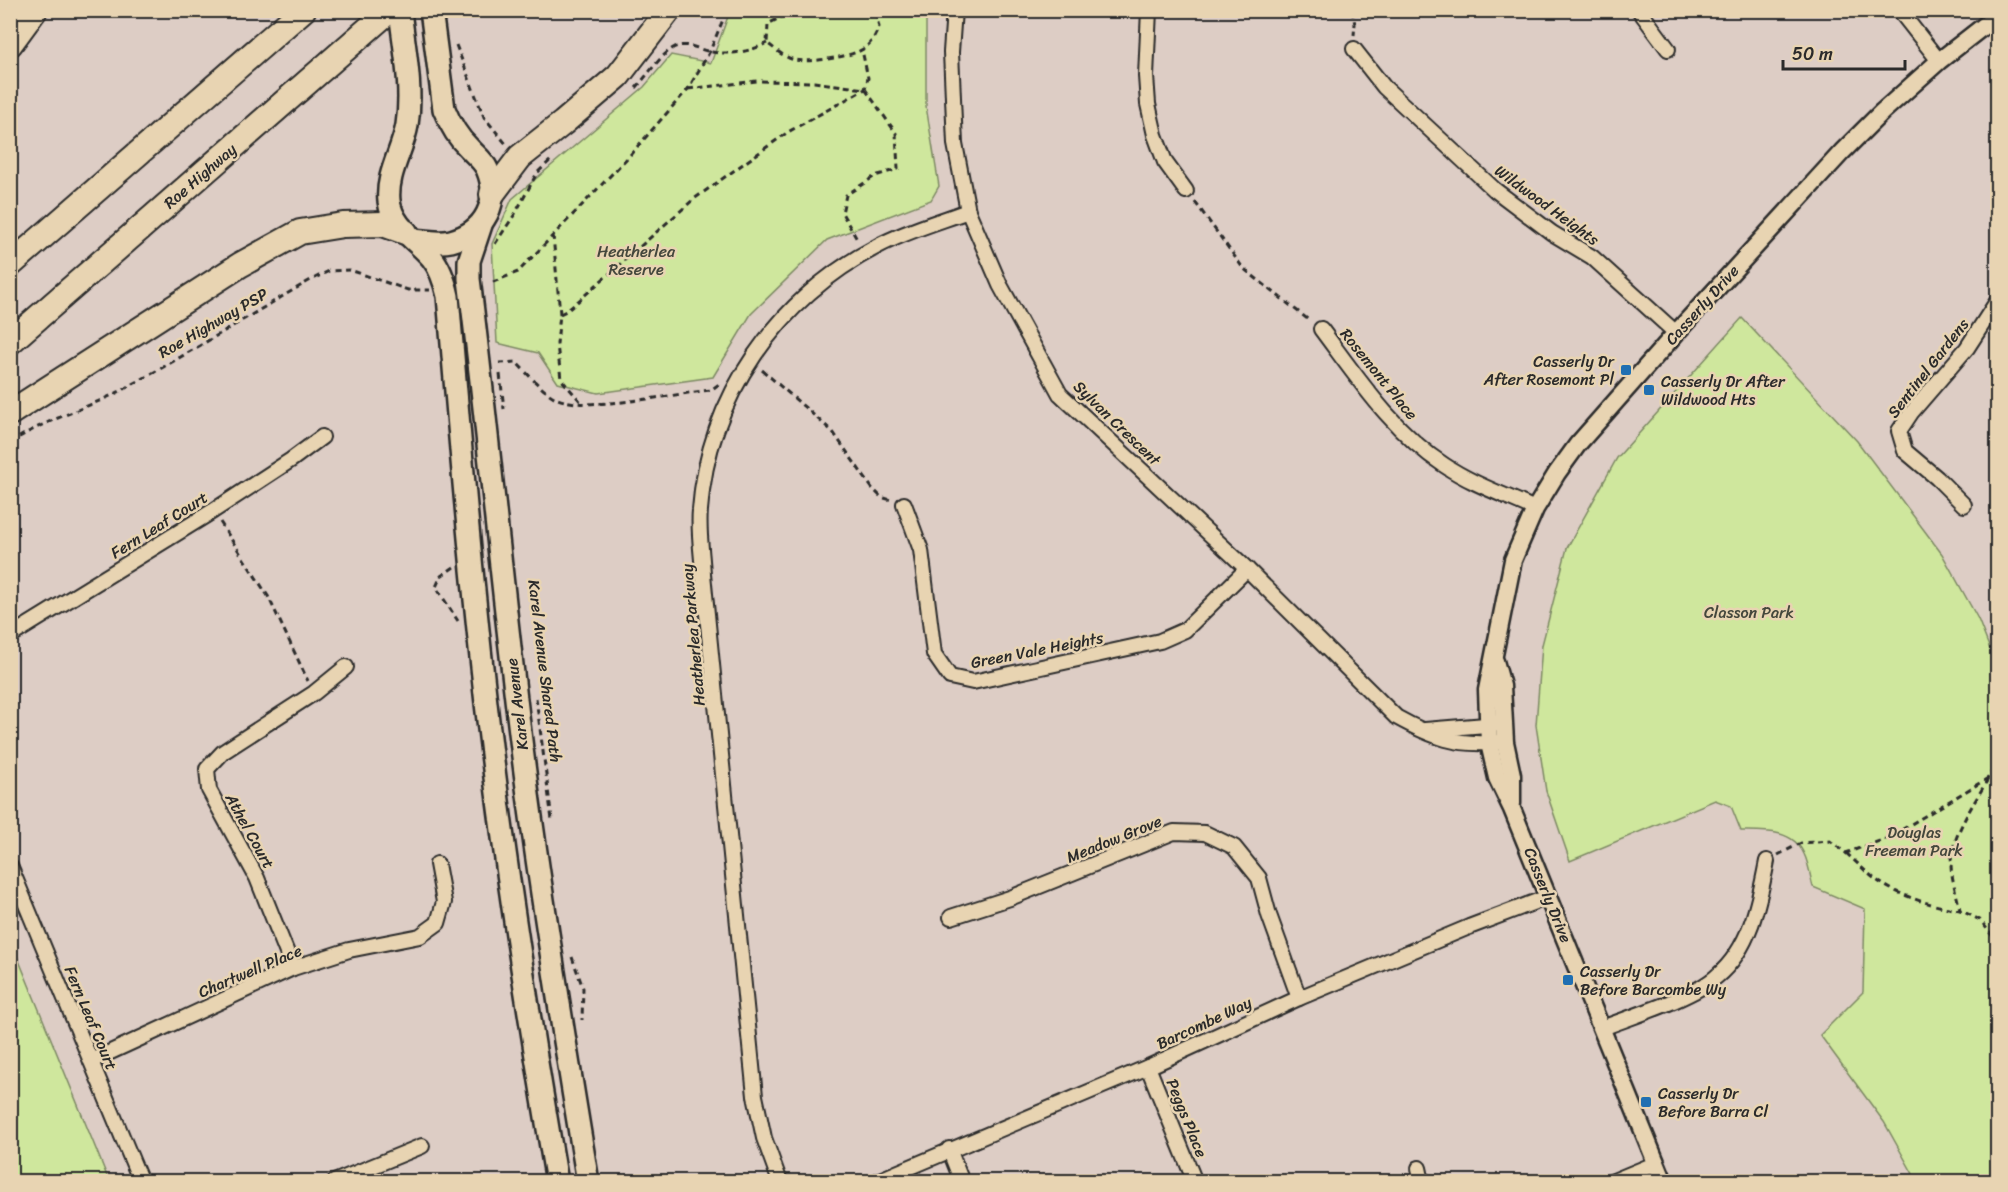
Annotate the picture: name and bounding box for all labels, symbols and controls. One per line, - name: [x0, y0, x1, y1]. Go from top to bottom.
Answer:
- scale bar: [1783, 33, 1904, 71]
- text: 50 m: [1792, 38, 1833, 70]
- street label: Roe Highway: [157, 135, 244, 216]
- street label: Wildwood Heights: [1488, 157, 1606, 254]
- park label: Heatherlea Reserve: [597, 237, 676, 284]
- street label: Casserly Drive: [1658, 258, 1746, 352]
- street label: Roe Highway PSP: [153, 279, 274, 366]
- street label: Sentinel Gardens: [1879, 311, 1977, 424]
- street label: Rosemont Place: [1332, 321, 1426, 427]
- place label: Casserly Dr After Rosemont Pl: [1483, 347, 1615, 394]
- marker: Casserly Dr After Rosemont Pl: [1619, 363, 1633, 377]
- place label: Casserly Dr After Wildwood Hts: [1661, 367, 1786, 414]
- street label: Sylvan Crescent: [1066, 373, 1168, 473]
- marker: Casserly Dr After Wildwood Hts: [1642, 383, 1656, 397]
- street label: Fern Leaf Court: [104, 483, 214, 567]
- street label: Heatherlea Parkway: [672, 562, 714, 707]
- street label: Karel Avenue Shared Path: [519, 578, 571, 764]
- park label: Classon Park: [1704, 598, 1794, 627]
- street label: Green Vale Heights: [968, 623, 1106, 677]
- street label: Karel Avenue: [497, 656, 537, 752]
- street label: Athel Court: [217, 787, 283, 874]
- street label: Meadow Grove: [1062, 807, 1166, 871]
- park label: Douglas Freeman Park: [1865, 818, 1963, 865]
- street label: Casserly Drive: [1516, 843, 1580, 947]
- street label: Chartwell Place: [193, 936, 307, 1006]
- place label: Casserly Dr Before Barcombe Wy: [1580, 957, 1727, 1004]
- street label: Fern Leaf Court: [56, 961, 126, 1075]
- marker: Casserly Dr Before Barcombe Wy: [1561, 973, 1575, 987]
- street label: Barcombe Way: [1151, 988, 1257, 1058]
- street label: Peggs Place: [1158, 1074, 1216, 1162]
- place label: Casserly Dr Before Barra Cl: [1658, 1079, 1768, 1126]
- marker: Casserly Dr Before Barra Cl: [1639, 1095, 1653, 1109]

